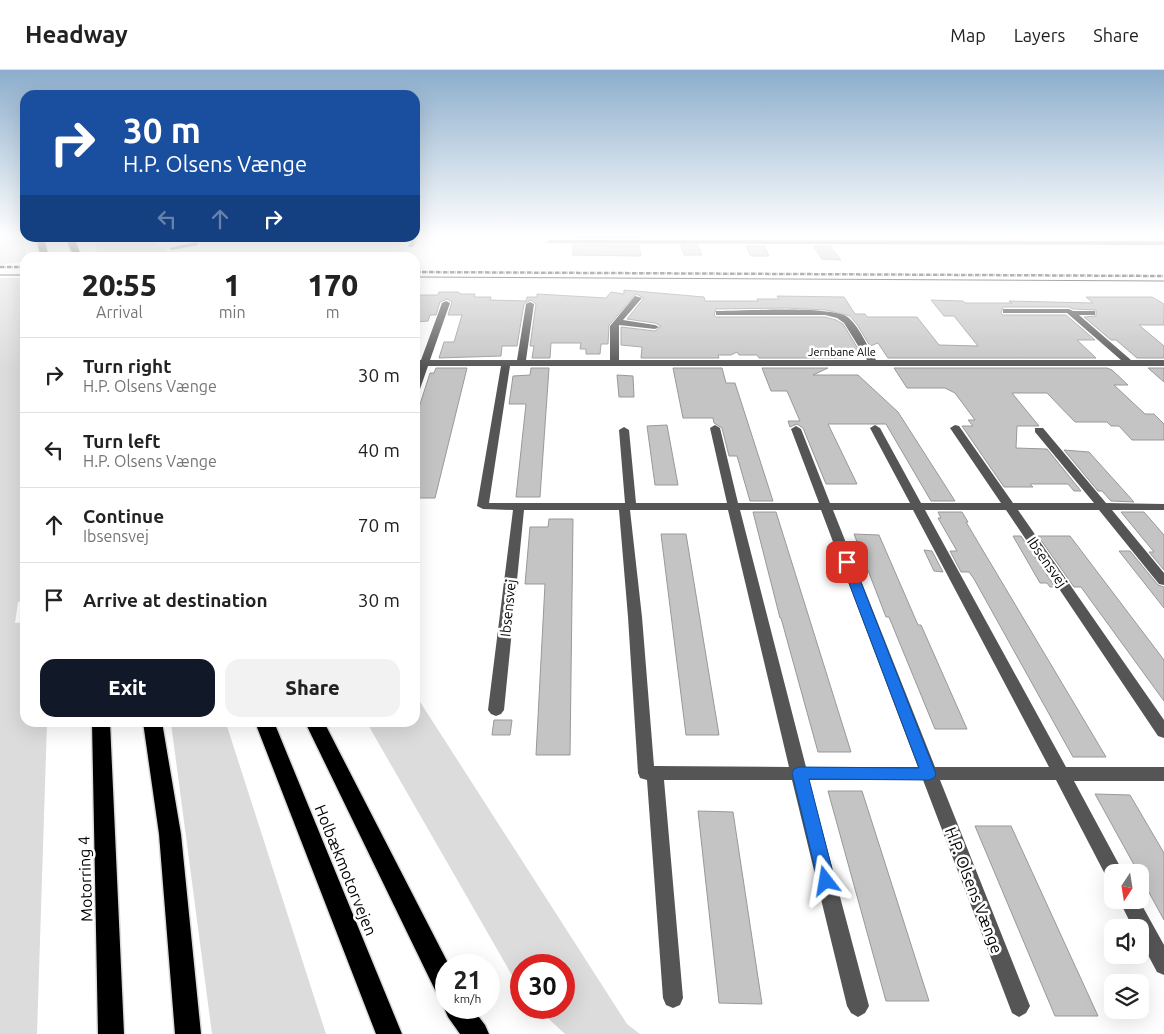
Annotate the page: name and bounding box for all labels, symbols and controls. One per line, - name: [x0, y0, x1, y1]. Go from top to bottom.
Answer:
- text: Headway: [25, 21, 128, 48]
- text: Map: [950, 25, 986, 45]
- text: Layers: [1014, 25, 1065, 45]
- text: Share: [1093, 25, 1139, 45]
- icon: right: [40, 110, 105, 175]
- text: 30 m: [123, 110, 201, 150]
- text: H.P. Olsens Vænge: [123, 151, 307, 176]
- icon: left: [153, 205, 181, 233]
- icon: ahead: [206, 205, 234, 233]
- icon: right: [259, 205, 287, 233]
- text: 20:55: [82, 268, 157, 302]
- text: 1: [224, 268, 241, 302]
- text: 170: [307, 268, 358, 302]
- text: Arrival: [96, 303, 143, 321]
- text: min: [219, 303, 246, 321]
- text: m: [326, 303, 340, 321]
- street label: Jernbane Alle: [808, 346, 876, 358]
- text: Turn right: [83, 355, 171, 377]
- icon: right: [40, 361, 68, 389]
- text: 30 m: [358, 364, 400, 386]
- text: H.P. Olsens Vænge: [83, 377, 217, 395]
- text: Turn left: [83, 430, 161, 452]
- icon: left: [40, 436, 68, 464]
- text: 40 m: [358, 439, 400, 461]
- text: H.P. Olsens Vænge: [83, 452, 217, 470]
- text: Continue: [83, 505, 164, 527]
- icon: ahead: [40, 511, 68, 539]
- text: 70 m: [358, 514, 400, 536]
- text: Ibsensvej: [83, 527, 149, 545]
- street label: Ibsensvej: [1024, 534, 1070, 590]
- pin: [826, 541, 868, 583]
- icon: arrive: [833, 548, 861, 576]
- street label: Ibsensvej: [497, 579, 519, 637]
- icon: arrive: [40, 586, 68, 614]
- text: Arrive at destination: [83, 589, 268, 611]
- text: 30 m: [358, 589, 400, 611]
- button: Exit: [40, 659, 215, 717]
- button: Share: [225, 659, 400, 717]
- street label: Holbækmotorvejen: [312, 802, 380, 938]
- street label: H.P. Olsens Vænge: [942, 824, 1006, 956]
- street label: Motorring 4: [75, 836, 95, 922]
- position arrow: [799, 854, 851, 906]
- north arrow: [1104, 864, 1149, 909]
- map controls: [1104, 864, 1149, 1019]
- button: sound: [1104, 919, 1149, 964]
- speed limit sign: 30: [510, 954, 575, 1019]
- text: 21: [453, 966, 482, 994]
- button: layers: [1104, 974, 1149, 1019]
- text: km/h: [454, 992, 481, 1005]

